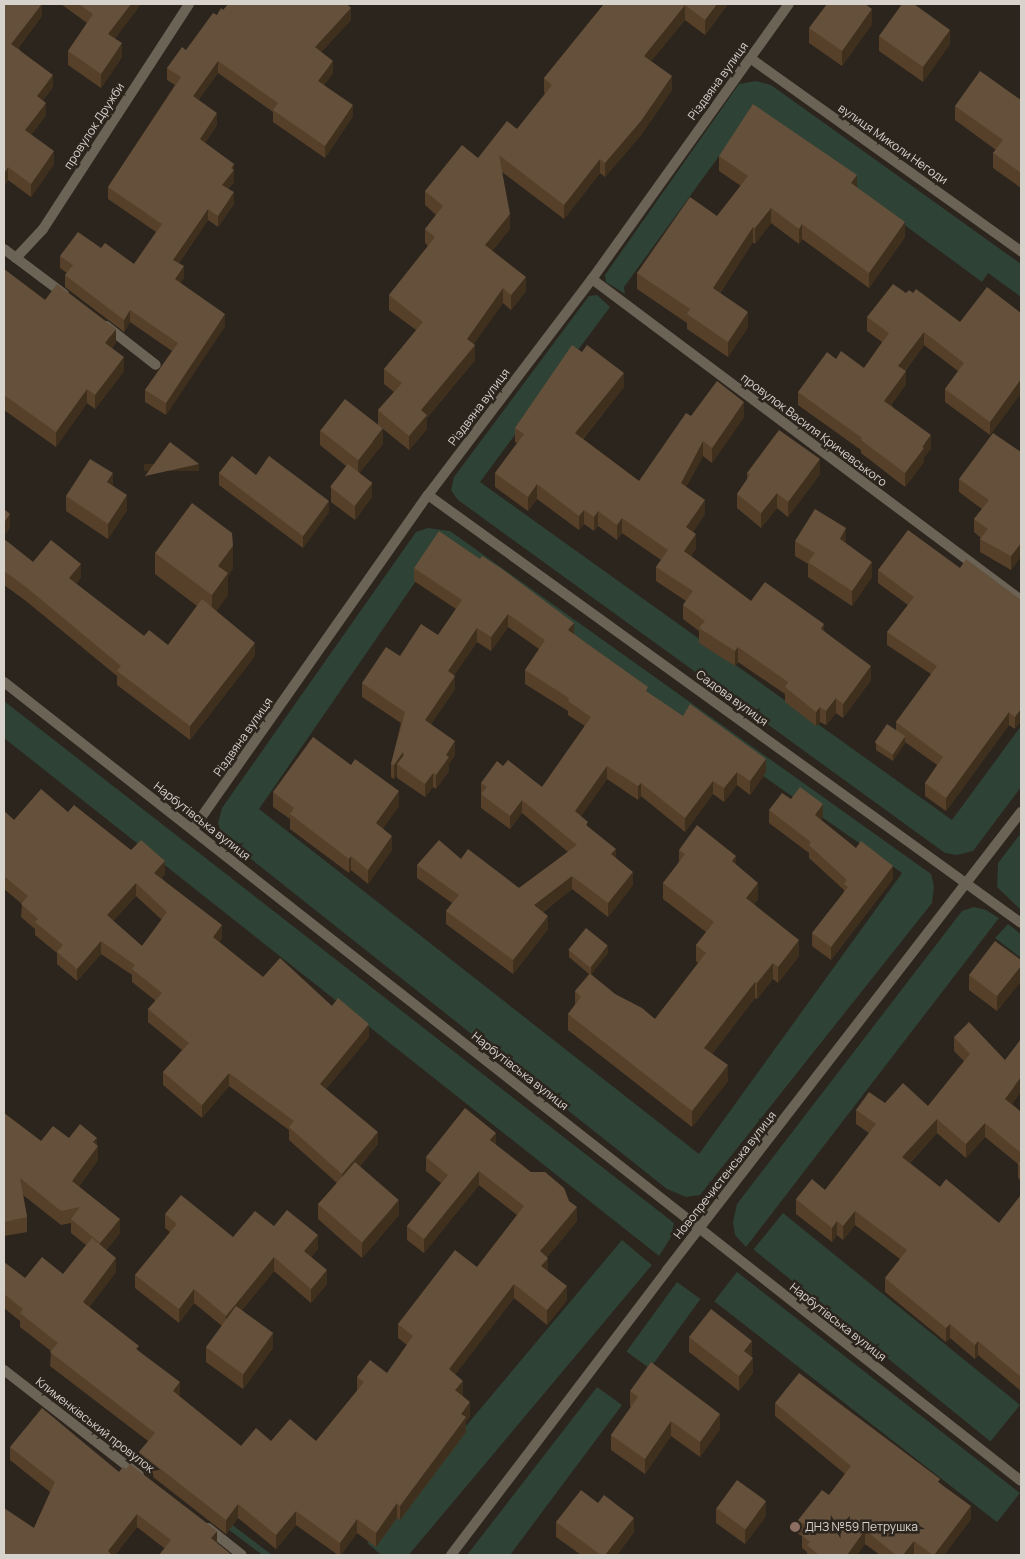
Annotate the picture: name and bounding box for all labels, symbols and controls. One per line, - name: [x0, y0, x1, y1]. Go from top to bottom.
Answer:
- street label: Різдвяна вулиця: [685, 39, 751, 123]
- street label: провулок Дружби: [61, 80, 127, 172]
- street label: вулиця Миколи Негоди: [835, 101, 951, 187]
- street label: Різдвяна вулиця: [445, 366, 513, 448]
- street label: провулок Василя Кричевського: [738, 370, 890, 490]
- street label: Садова вулиця: [693, 667, 771, 729]
- street label: Різдвяна вулиця: [210, 695, 276, 779]
- street label: Нарбутівська вулиця: [151, 779, 253, 863]
- street label: Нарбутівська вулиця: [469, 1029, 571, 1113]
- street label: Новопречистенська вулиця: [671, 1108, 779, 1242]
- street label: Нарбутівська вулиця: [787, 1280, 889, 1364]
- street label: Клименківський провулок: [33, 1374, 157, 1476]
- place label: ДНЗ №59 Петрушка: [805, 1520, 918, 1534]
- marker: ДНЗ №59 Петрушка: [789, 1521, 801, 1533]

